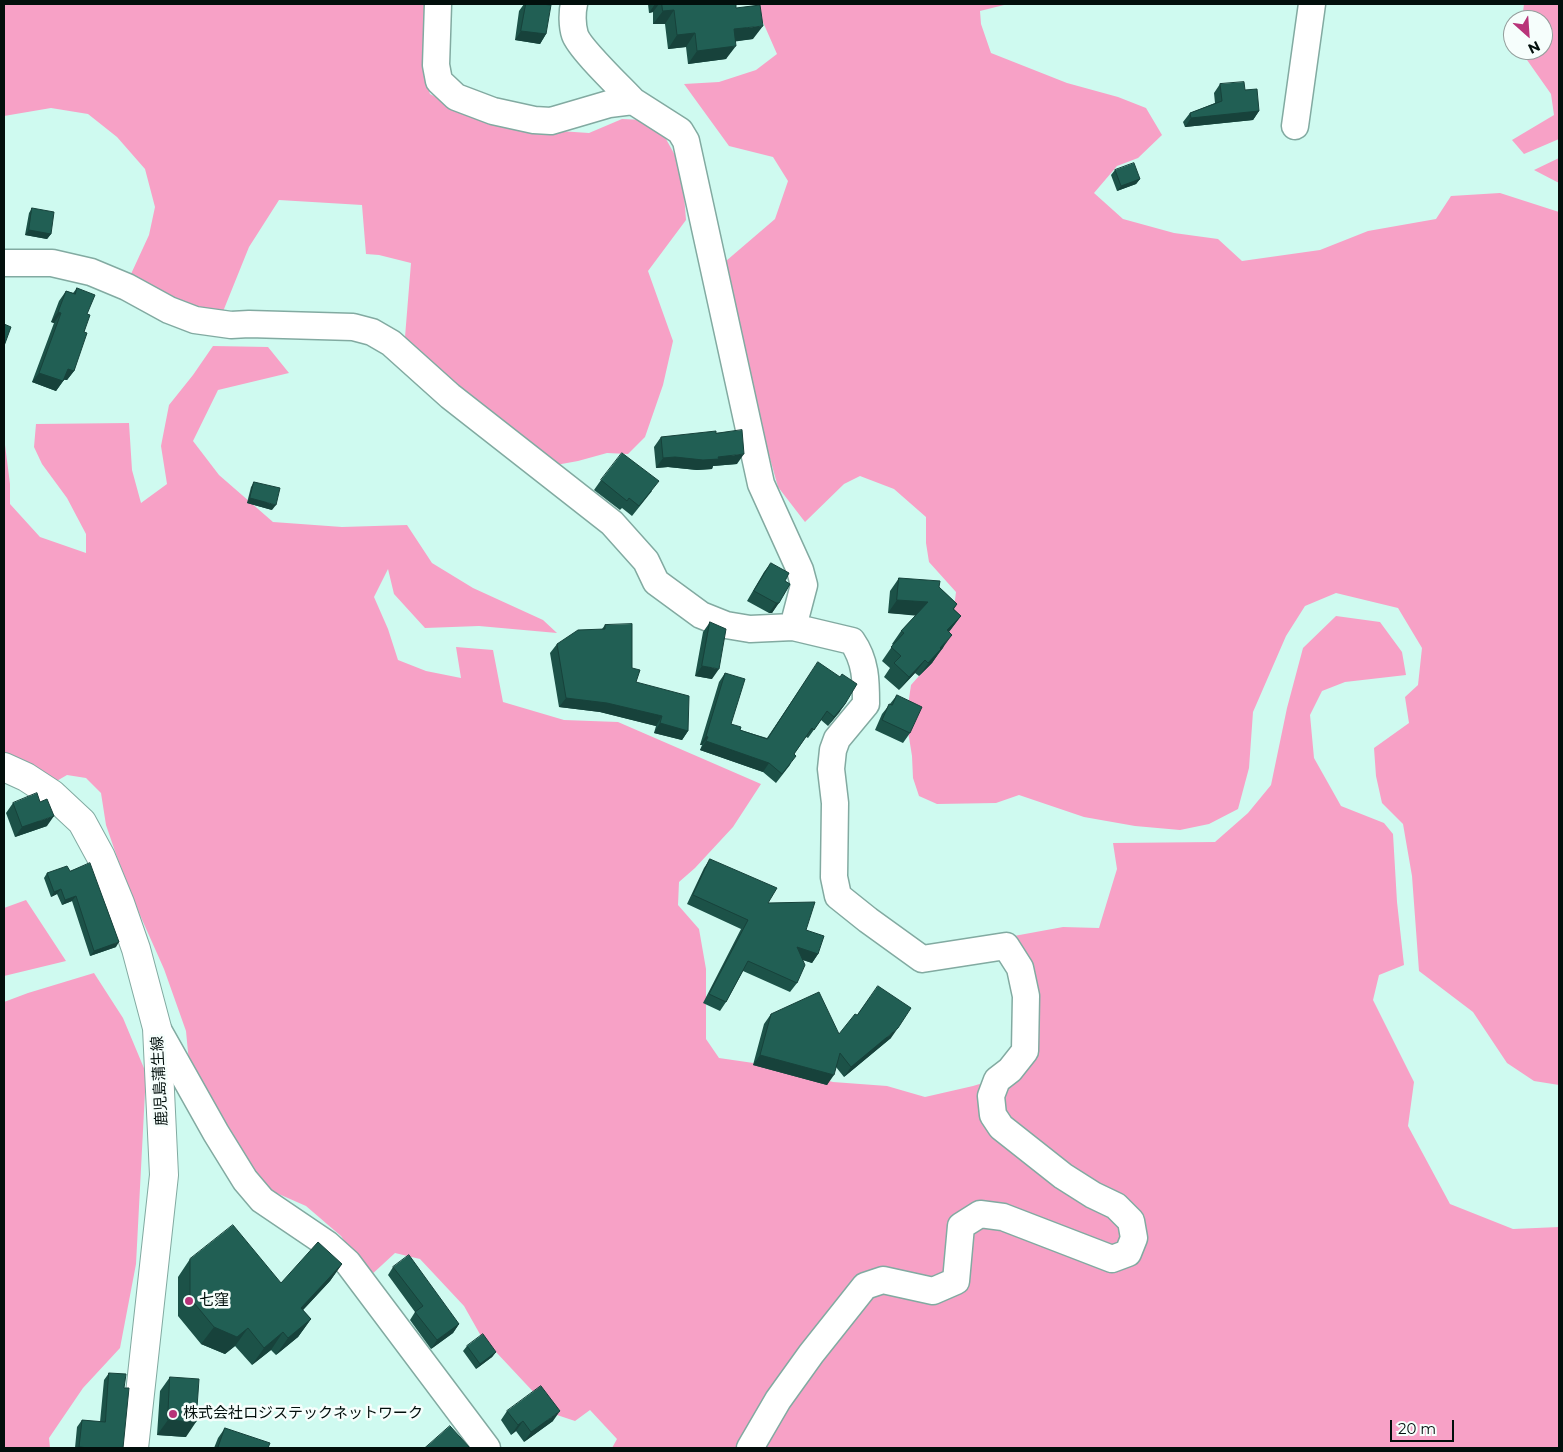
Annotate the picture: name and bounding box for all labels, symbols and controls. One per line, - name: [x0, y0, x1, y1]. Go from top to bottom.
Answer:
- north arrow: [1503, 10, 1553, 60]
- text: N: [1525, 37, 1543, 58]
- street label: 鹿児島蒲生線: [149, 1036, 171, 1126]
- place label: 七窪: [199, 1292, 229, 1310]
- marker: 七窪: [183, 1295, 195, 1307]
- place label: 株式会社ロジステックネットワーク: [183, 1405, 423, 1423]
- marker: 株式会社ロジステックネットワーク: [167, 1408, 179, 1420]
- scale bar: [1393, 1410, 1457, 1442]
- text: 20 m: [1398, 1419, 1436, 1438]

